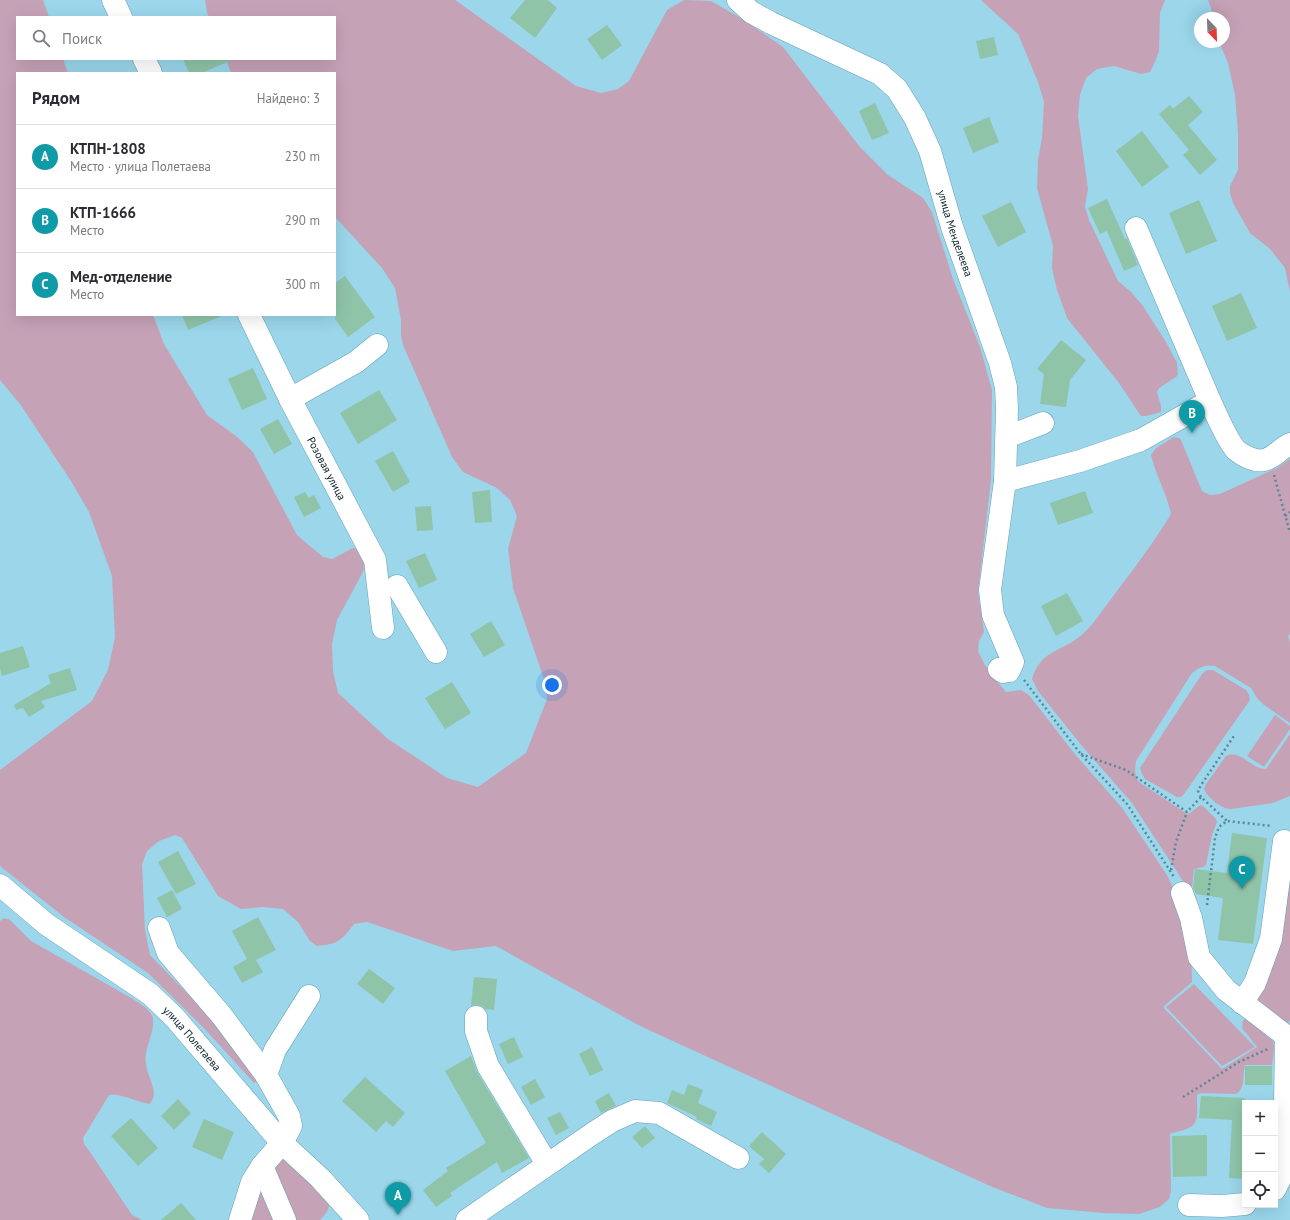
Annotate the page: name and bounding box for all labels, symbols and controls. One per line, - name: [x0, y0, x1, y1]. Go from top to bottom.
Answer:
- north arrow: [1194, 12, 1230, 48]
- search box: [16, 16, 336, 60]
- icon: search: [30, 27, 52, 49]
- text: Поиск: [62, 29, 102, 48]
- text: Рядом: [32, 87, 80, 109]
- text: Найдено: 3: [257, 90, 320, 107]
- text: КТПН-1808: [70, 139, 146, 158]
- text: A: [41, 148, 49, 165]
- text: 230 m: [285, 148, 320, 165]
- text: Место · улица Полетаева: [70, 158, 211, 175]
- street label: улица Менделеева: [935, 188, 976, 278]
- text: КТП-1666: [70, 203, 136, 222]
- text: B: [41, 212, 49, 229]
- text: 290 m: [285, 212, 320, 229]
- text: Место: [70, 222, 104, 239]
- text: Мед-отделение: [70, 267, 172, 286]
- text: C: [41, 276, 49, 293]
- text: 300 m: [285, 276, 320, 293]
- text: Место: [70, 286, 104, 303]
- pin: B: [1179, 400, 1205, 433]
- street label: Розовая улица: [304, 434, 349, 502]
- your location: [542, 675, 562, 695]
- pin: C: [1229, 856, 1255, 889]
- street label: улица Полетаева: [160, 1003, 224, 1074]
- map controls: [1242, 1100, 1278, 1208]
- button: +: [1242, 1100, 1278, 1136]
- button: −: [1242, 1136, 1278, 1172]
- button: locate: [1242, 1172, 1278, 1208]
- pin: A: [385, 1182, 411, 1215]

